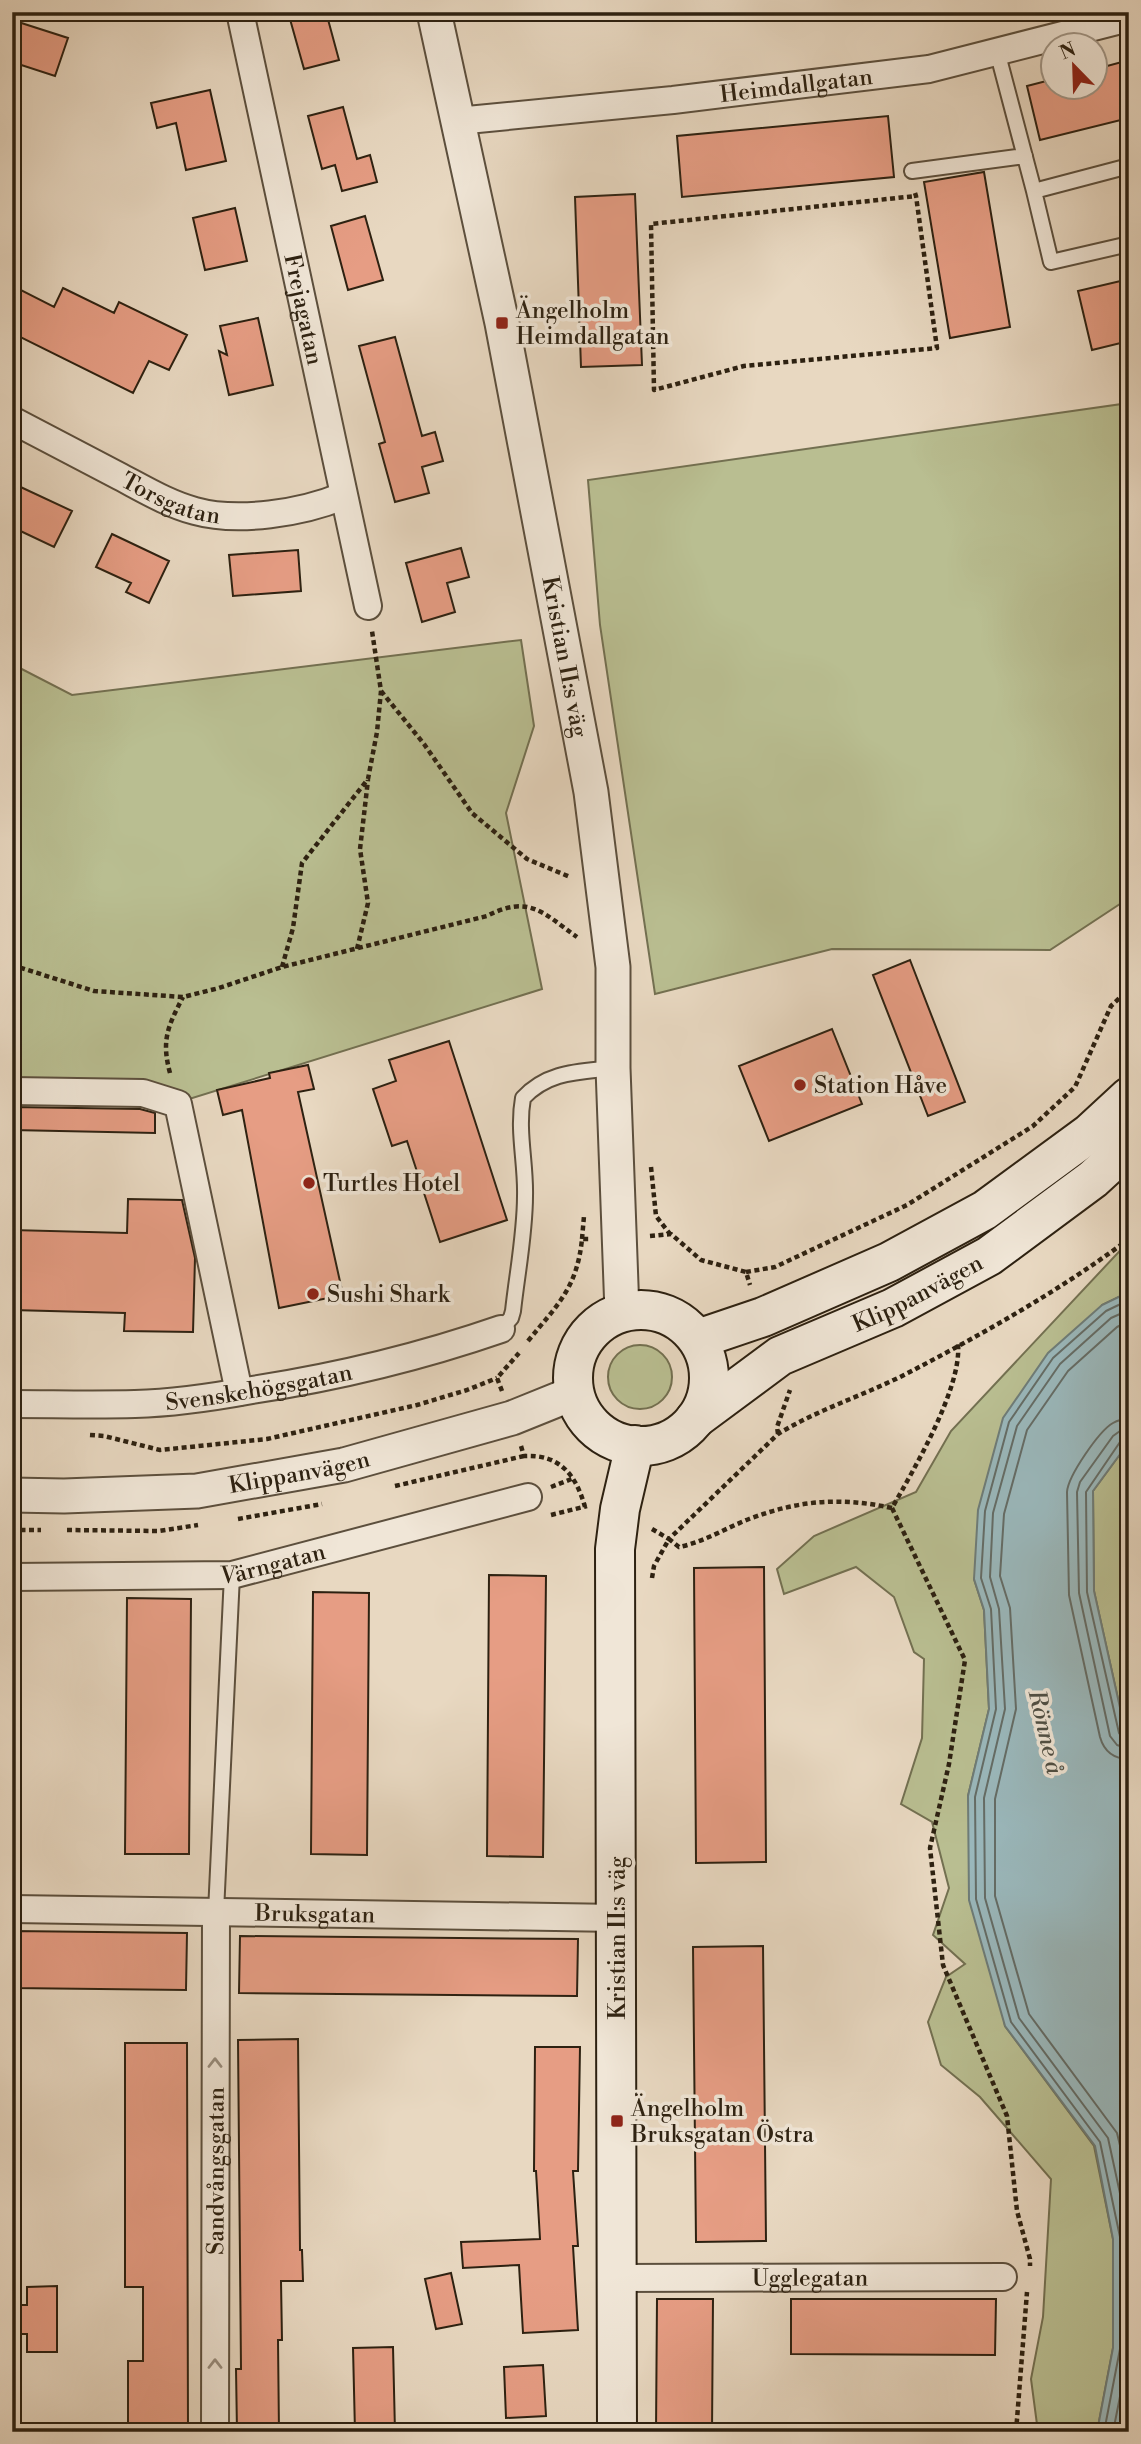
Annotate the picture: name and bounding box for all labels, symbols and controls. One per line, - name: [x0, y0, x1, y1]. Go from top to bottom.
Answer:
- north arrow: [1040, 32, 1110, 102]
- text: N: [1056, 37, 1079, 65]
- street label: Heimdallgatan: [718, 63, 874, 109]
- street label: Frejagatan: [277, 251, 329, 368]
- place label: Ängelholm Heimdallgatan: [515, 295, 670, 351]
- marker: Ängelholm Heimdallgatan: [494, 315, 510, 331]
- street label: Torsgatan: [116, 467, 222, 530]
- street label: Kristian II:s väg: [535, 574, 593, 740]
- place label: Station Håve: [814, 1072, 947, 1100]
- marker: Station Håve: [792, 1077, 808, 1093]
- place label: Turtles Hotel: [323, 1170, 460, 1198]
- marker: Turtles Hotel: [301, 1175, 317, 1191]
- street label: Klippanvägen: [848, 1249, 988, 1339]
- place label: Sushi Shark: [327, 1281, 451, 1309]
- marker: Sushi Shark: [305, 1286, 321, 1302]
- street label: Svenskehögsgatan: [164, 1359, 355, 1417]
- street label: Klippanvägen: [227, 1445, 373, 1500]
- street label: Värngatan: [219, 1538, 329, 1590]
- water label: Rönne å: [1021, 1686, 1069, 1778]
- street label: Kristian II:s väg: [604, 1856, 632, 2020]
- street label: Bruksgatan: [254, 1900, 376, 1929]
- one-way arrow: [208, 2057, 223, 2068]
- street label: Sandvångsgatan: [202, 2087, 231, 2255]
- place label: Ängelholm Bruksgatan Östra: [630, 2093, 814, 2149]
- marker: Ängelholm Bruksgatan Östra: [609, 2113, 625, 2129]
- street label: Ugglegatan: [752, 2264, 868, 2293]
- one-way arrow: [207, 2358, 223, 2368]

